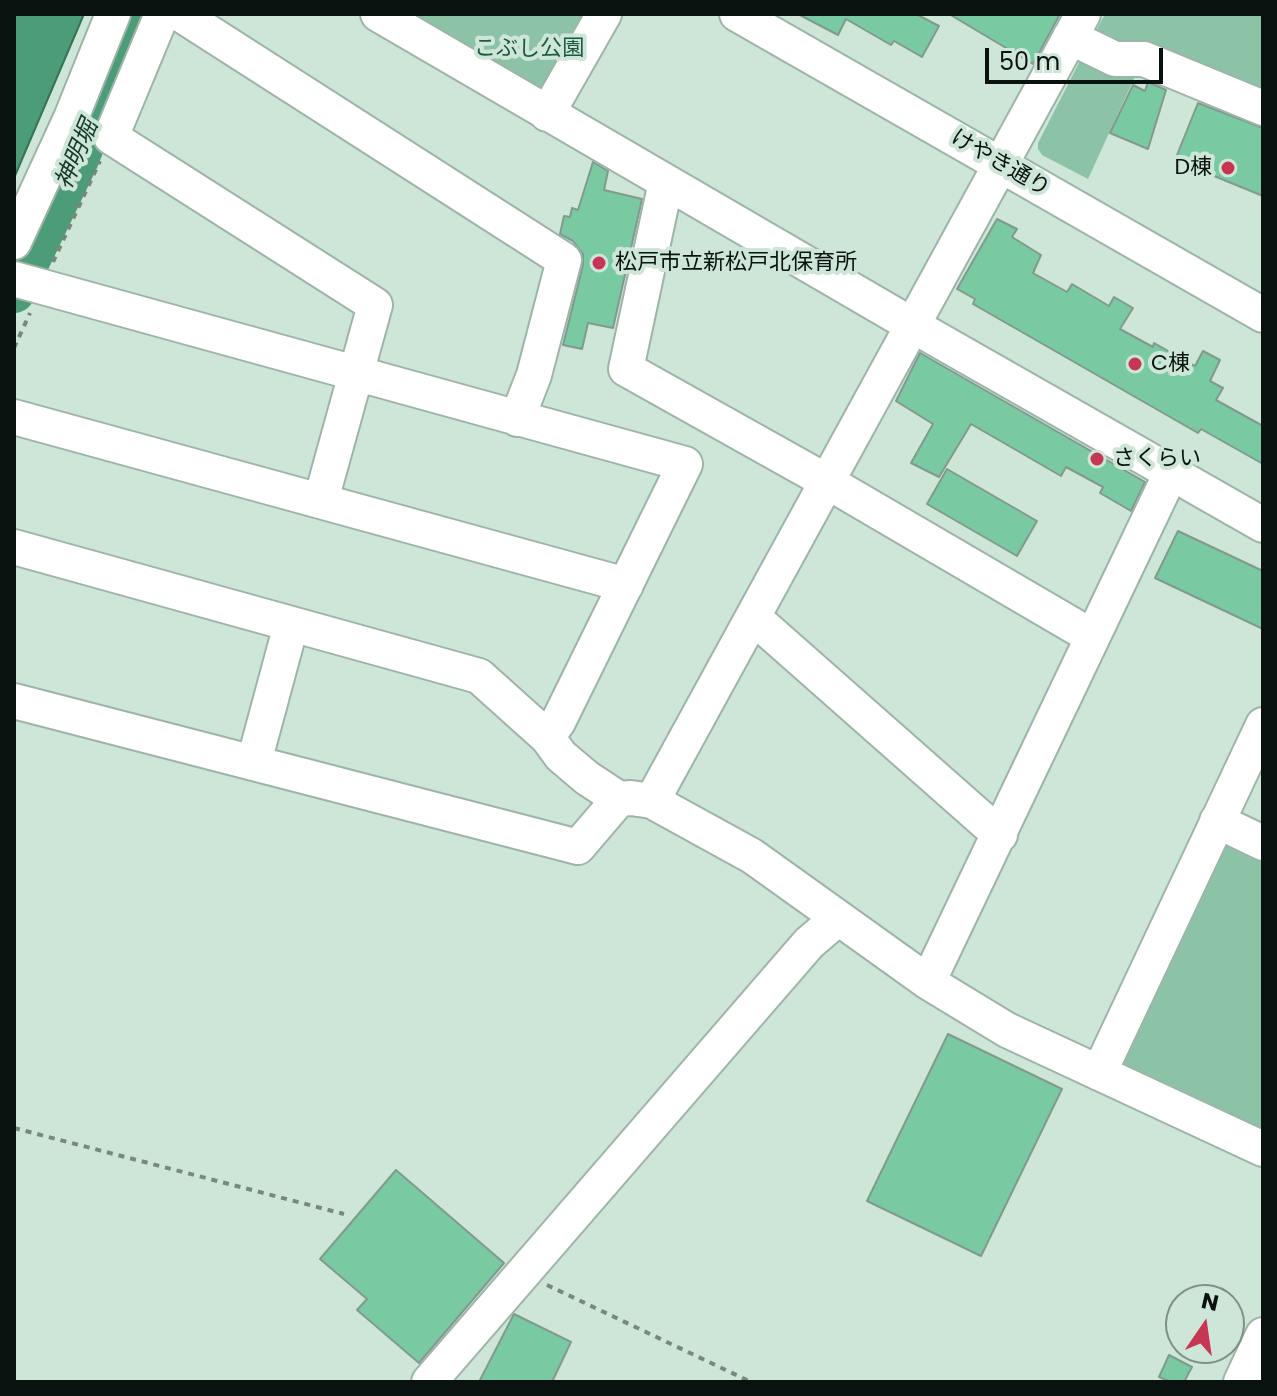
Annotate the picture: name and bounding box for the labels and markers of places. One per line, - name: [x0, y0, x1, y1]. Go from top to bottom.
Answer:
- place label: D棟: [1174, 155, 1212, 181]
- marker: D棟: [1219, 159, 1237, 177]
- place label: 松戸市立新松戸北保育所: [615, 250, 857, 276]
- marker: 松戸市立新松戸北保育所: [590, 254, 608, 272]
- place label: C棟: [1151, 351, 1190, 377]
- marker: C棟: [1126, 355, 1144, 373]
- place label: さくらい: [1113, 446, 1201, 472]
- marker: さくらい: [1088, 450, 1106, 468]

